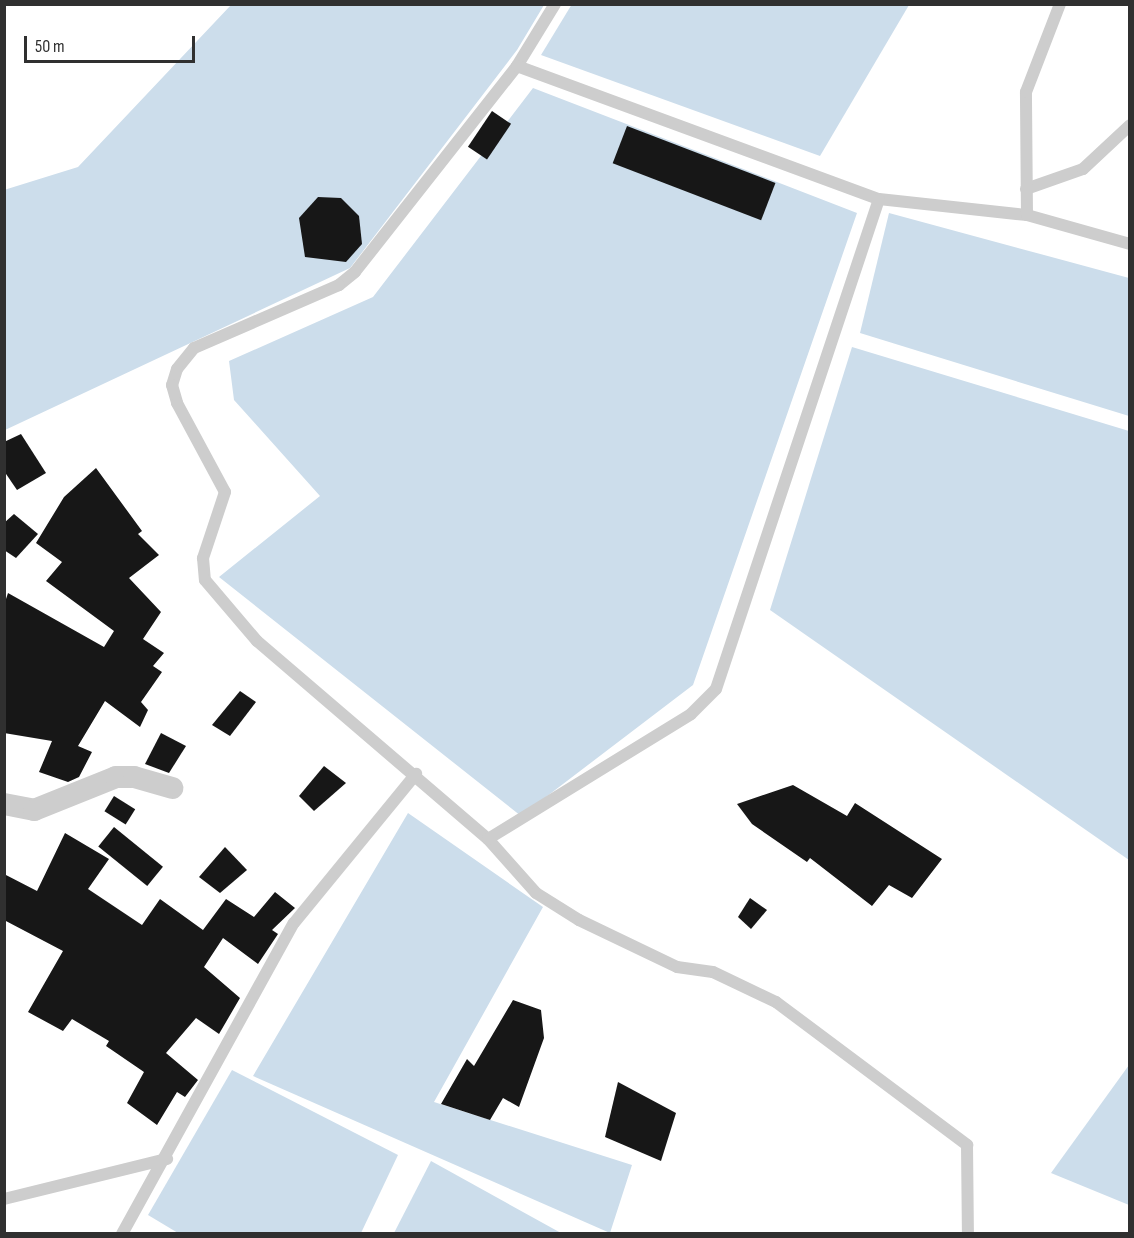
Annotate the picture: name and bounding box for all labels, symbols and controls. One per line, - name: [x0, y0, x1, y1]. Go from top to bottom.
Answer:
- scale bar: [27, 24, 198, 62]
- text: 50 m: [35, 36, 65, 57]

